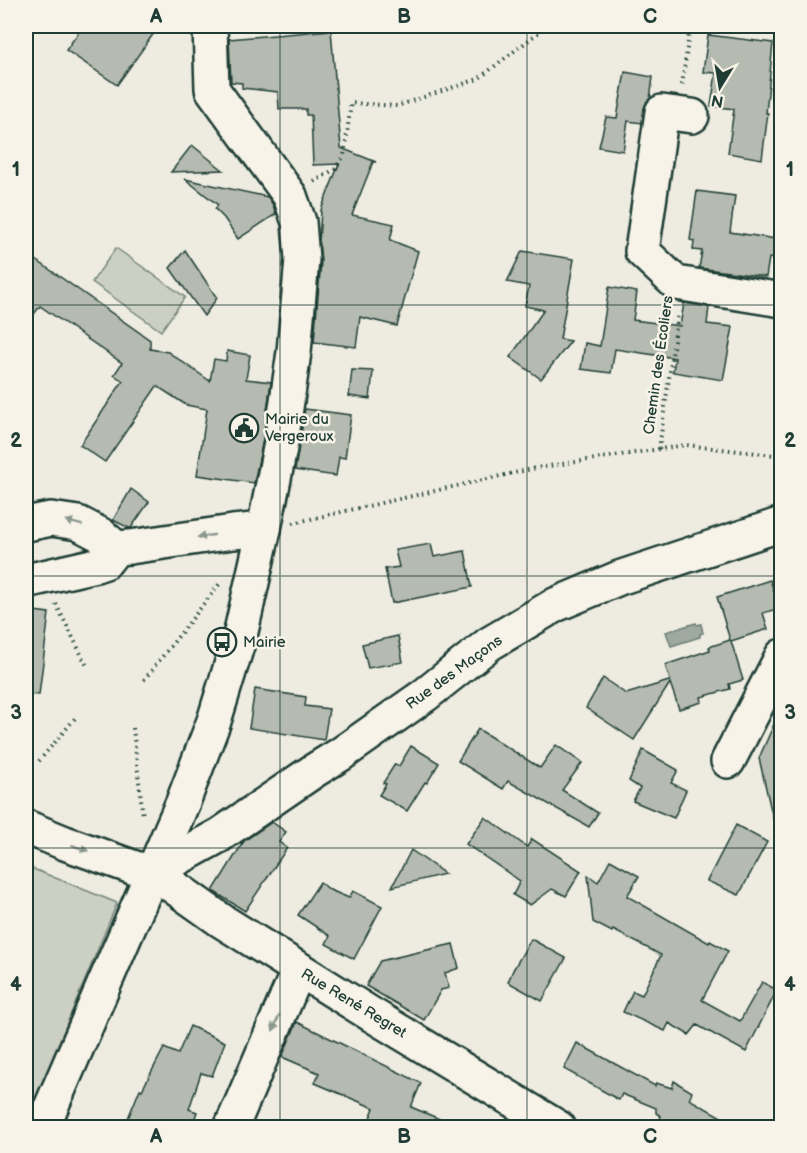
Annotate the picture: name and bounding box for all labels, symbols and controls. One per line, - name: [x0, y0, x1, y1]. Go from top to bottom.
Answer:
- text: A: [149, 5, 163, 29]
- text: B: [397, 5, 411, 29]
- text: C: [643, 5, 657, 29]
- north arrow: [690, 57, 750, 117]
- text: N: [710, 90, 725, 111]
- text: 1: [12, 158, 20, 182]
- text: 1: [786, 158, 794, 182]
- street label: Chemin des Écoliers: [639, 294, 678, 436]
- place label: Mairie du Vergeroux: [265, 410, 334, 446]
- public building icon: Mairie du Vergeroux: [228, 412, 260, 444]
- text: 2: [10, 429, 22, 453]
- text: 2: [784, 429, 796, 453]
- one-way arrow: [65, 518, 83, 528]
- one-way arrow: [197, 532, 216, 541]
- bus stop icon: Mairie: [206, 626, 238, 658]
- street label: Rue des Maçons: [402, 631, 507, 714]
- place label: Mairie: [243, 633, 286, 652]
- text: 3: [10, 701, 22, 725]
- text: 3: [784, 701, 796, 725]
- one-way arrow: [71, 844, 89, 854]
- street label: Rue René Regret: [297, 964, 410, 1043]
- text: 4: [10, 973, 22, 997]
- text: 4: [784, 973, 796, 997]
- one-way arrow: [271, 1015, 281, 1033]
- text: A: [149, 1125, 163, 1149]
- text: B: [397, 1125, 411, 1149]
- text: C: [643, 1125, 657, 1149]

